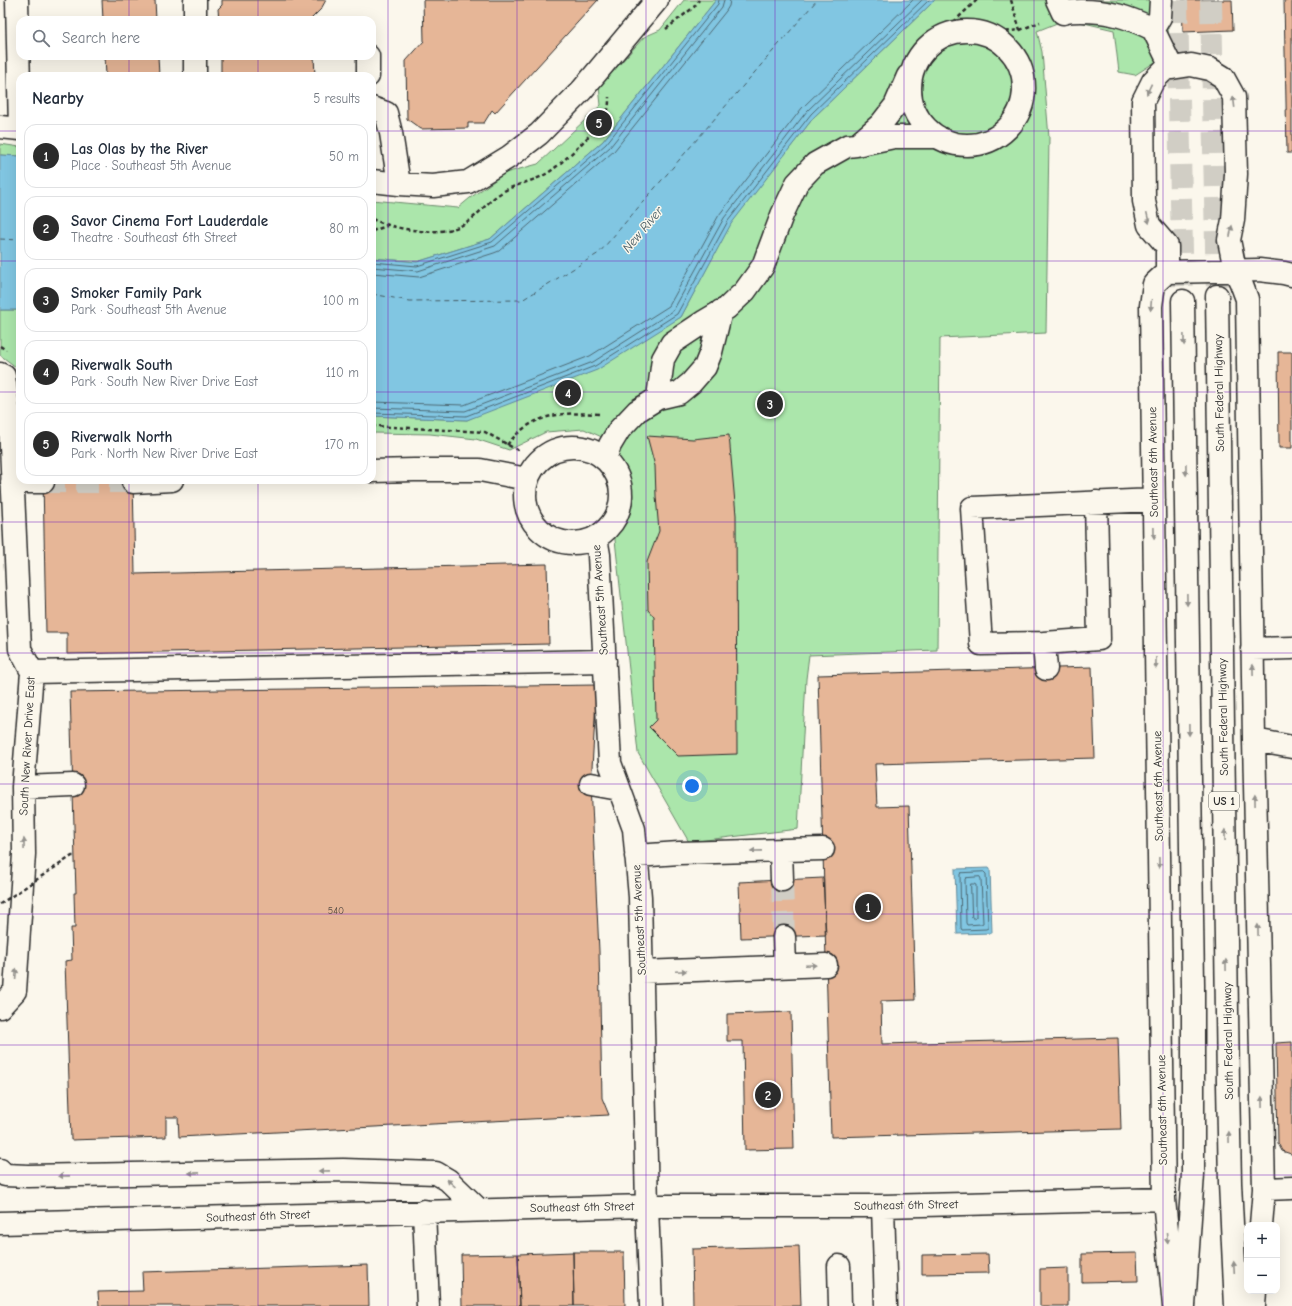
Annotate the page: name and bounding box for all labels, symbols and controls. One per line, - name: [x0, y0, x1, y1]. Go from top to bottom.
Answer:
- search box: [16, 16, 376, 60]
- icon: search: [30, 27, 52, 49]
- text: Search here: [62, 29, 140, 47]
- one-way arrow: [1146, 84, 1152, 95]
- text: Nearby: [32, 89, 83, 108]
- text: 5 results: [313, 91, 360, 106]
- one-way arrow: [1231, 96, 1237, 108]
- pin: 5: [586, 108, 612, 138]
- text: Las Olas by the River: [71, 140, 208, 158]
- text: 1: [43, 149, 49, 164]
- text: 50 m: [329, 149, 359, 164]
- text: Place · Southeast 5th Avenue: [71, 158, 231, 173]
- water label: New River: [619, 203, 666, 255]
- text: Savor Cinema Fort Lauderdale: [71, 212, 268, 230]
- one-way arrow: [1145, 212, 1151, 224]
- text: 2: [43, 221, 49, 236]
- text: 80 m: [329, 221, 359, 236]
- one-way arrow: [1228, 225, 1234, 238]
- text: Theatre · Southeast 6th Street: [71, 230, 237, 245]
- text: Smoker Family Park: [71, 284, 202, 302]
- text: 3: [43, 293, 49, 308]
- text: 100 m: [323, 293, 359, 308]
- one-way arrow: [1148, 299, 1155, 311]
- text: Park · Southeast 5th Avenue: [71, 302, 227, 317]
- street label: South Federal Highway: [1211, 333, 1227, 452]
- one-way arrow: [1180, 334, 1187, 346]
- text: Riverwalk South: [71, 356, 173, 374]
- text: 4: [43, 365, 49, 380]
- text: 110 m: [326, 365, 359, 380]
- text: Park · South New River Drive East: [71, 374, 258, 389]
- pin: 4: [555, 378, 581, 408]
- pin: 3: [757, 389, 783, 419]
- street label: Southeast 6th Avenue: [1145, 407, 1161, 517]
- text: Riverwalk North: [71, 428, 172, 446]
- text: 5: [43, 437, 49, 452]
- text: 170 m: [325, 437, 359, 452]
- text: Park · North New River Drive East: [71, 446, 258, 461]
- one-way arrow: [1182, 464, 1189, 476]
- one-way arrow: [1151, 527, 1157, 540]
- street label: Southeast 5th Avenue: [589, 544, 611, 656]
- one-way arrow: [1184, 594, 1191, 606]
- one-way arrow: [1153, 657, 1159, 670]
- street label: South Federal Highway: [1215, 657, 1231, 776]
- one-way arrow: [1250, 663, 1256, 676]
- street label: South New River Drive East: [16, 676, 38, 816]
- one-way arrow: [1186, 724, 1192, 737]
- street label: Southeast 6th Avenue: [1150, 731, 1166, 841]
- your location: [682, 776, 702, 796]
- road number: US 1: [1209, 792, 1239, 810]
- one-way arrow: [1252, 793, 1258, 806]
- one-way arrow: [1222, 828, 1228, 841]
- one-way arrow: [21, 837, 27, 850]
- one-way arrow: [750, 848, 762, 855]
- one-way arrow: [1156, 857, 1162, 870]
- street label: Southeast 5th Avenue: [629, 864, 649, 976]
- pin: 1: [855, 892, 881, 922]
- house number: 540: [328, 905, 344, 917]
- one-way arrow: [1255, 923, 1261, 936]
- one-way arrow: [1223, 959, 1230, 971]
- one-way arrow: [805, 962, 817, 969]
- one-way arrow: [675, 967, 687, 974]
- one-way arrow: [13, 968, 20, 980]
- street label: South Federal Highway: [1220, 981, 1236, 1100]
- street label: Southeast 6th Avenue: [1154, 1055, 1170, 1165]
- pin: 2: [755, 1080, 781, 1110]
- one-way arrow: [1259, 1095, 1265, 1108]
- one-way arrow: [1226, 1130, 1232, 1143]
- one-way arrow: [317, 1168, 330, 1174]
- one-way arrow: [187, 1170, 200, 1176]
- one-way arrow: [57, 1173, 70, 1179]
- one-way arrow: [446, 1179, 455, 1188]
- street label: Southeast 6th Street: [854, 1197, 959, 1213]
- street label: Southeast 6th Street: [530, 1199, 635, 1215]
- street label: Southeast 6th Street: [206, 1207, 311, 1225]
- map controls: [1244, 1222, 1280, 1294]
- button: +: [1244, 1222, 1280, 1258]
- one-way arrow: [1164, 1232, 1171, 1244]
- button: −: [1244, 1258, 1280, 1294]
- one-way arrow: [1231, 1260, 1237, 1273]

